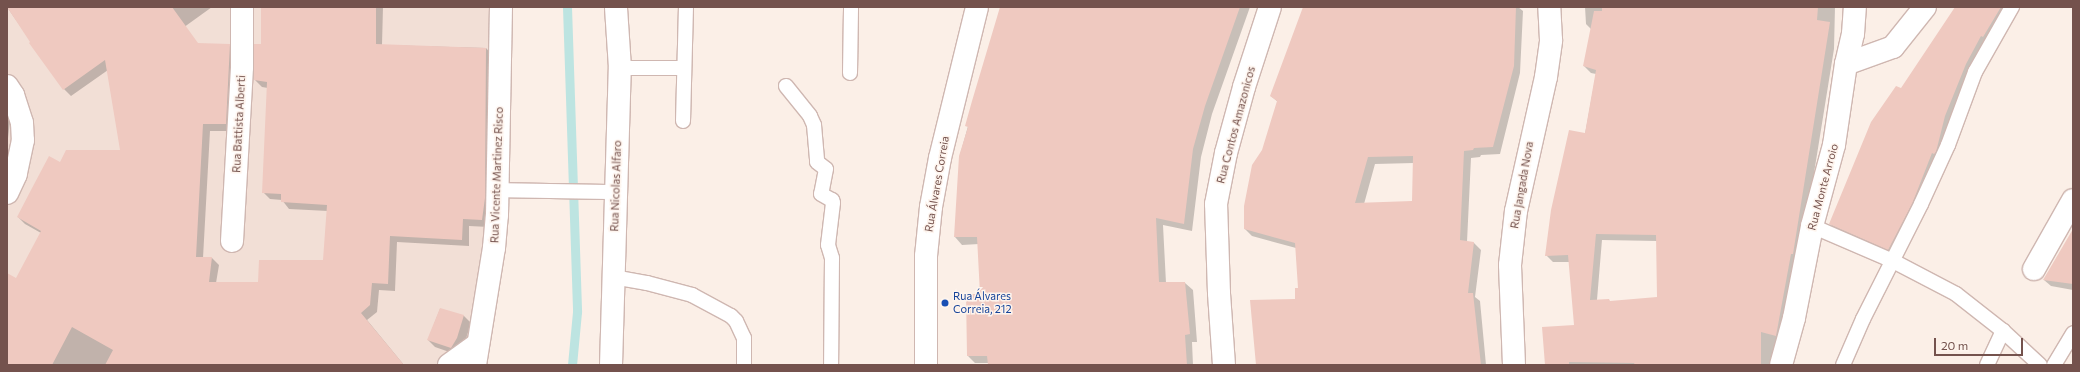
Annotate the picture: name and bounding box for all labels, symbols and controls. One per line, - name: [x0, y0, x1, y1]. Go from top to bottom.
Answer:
- street label: Rua Contos Amazonicos: [1214, 65, 1258, 185]
- street label: Rua Battista Alberti: [230, 75, 248, 173]
- street label: Rua Vicente Martinez Risco: [488, 107, 506, 243]
- street label: Rua Álvares Correia: [922, 135, 952, 233]
- street label: Rua Nicolas Alfaro: [608, 140, 624, 232]
- street label: Rua Jangada Nova: [1508, 140, 1536, 230]
- street label: Rua Monte Arroio: [1805, 142, 1841, 232]
- place label: Rua Álvares Correia, 212: [953, 290, 1012, 316]
- marker: Rua Álvares Correia, 212: [940, 298, 950, 308]
- scale bar: [1936, 330, 2025, 356]
- text: 20 m: [1941, 338, 1968, 352]

